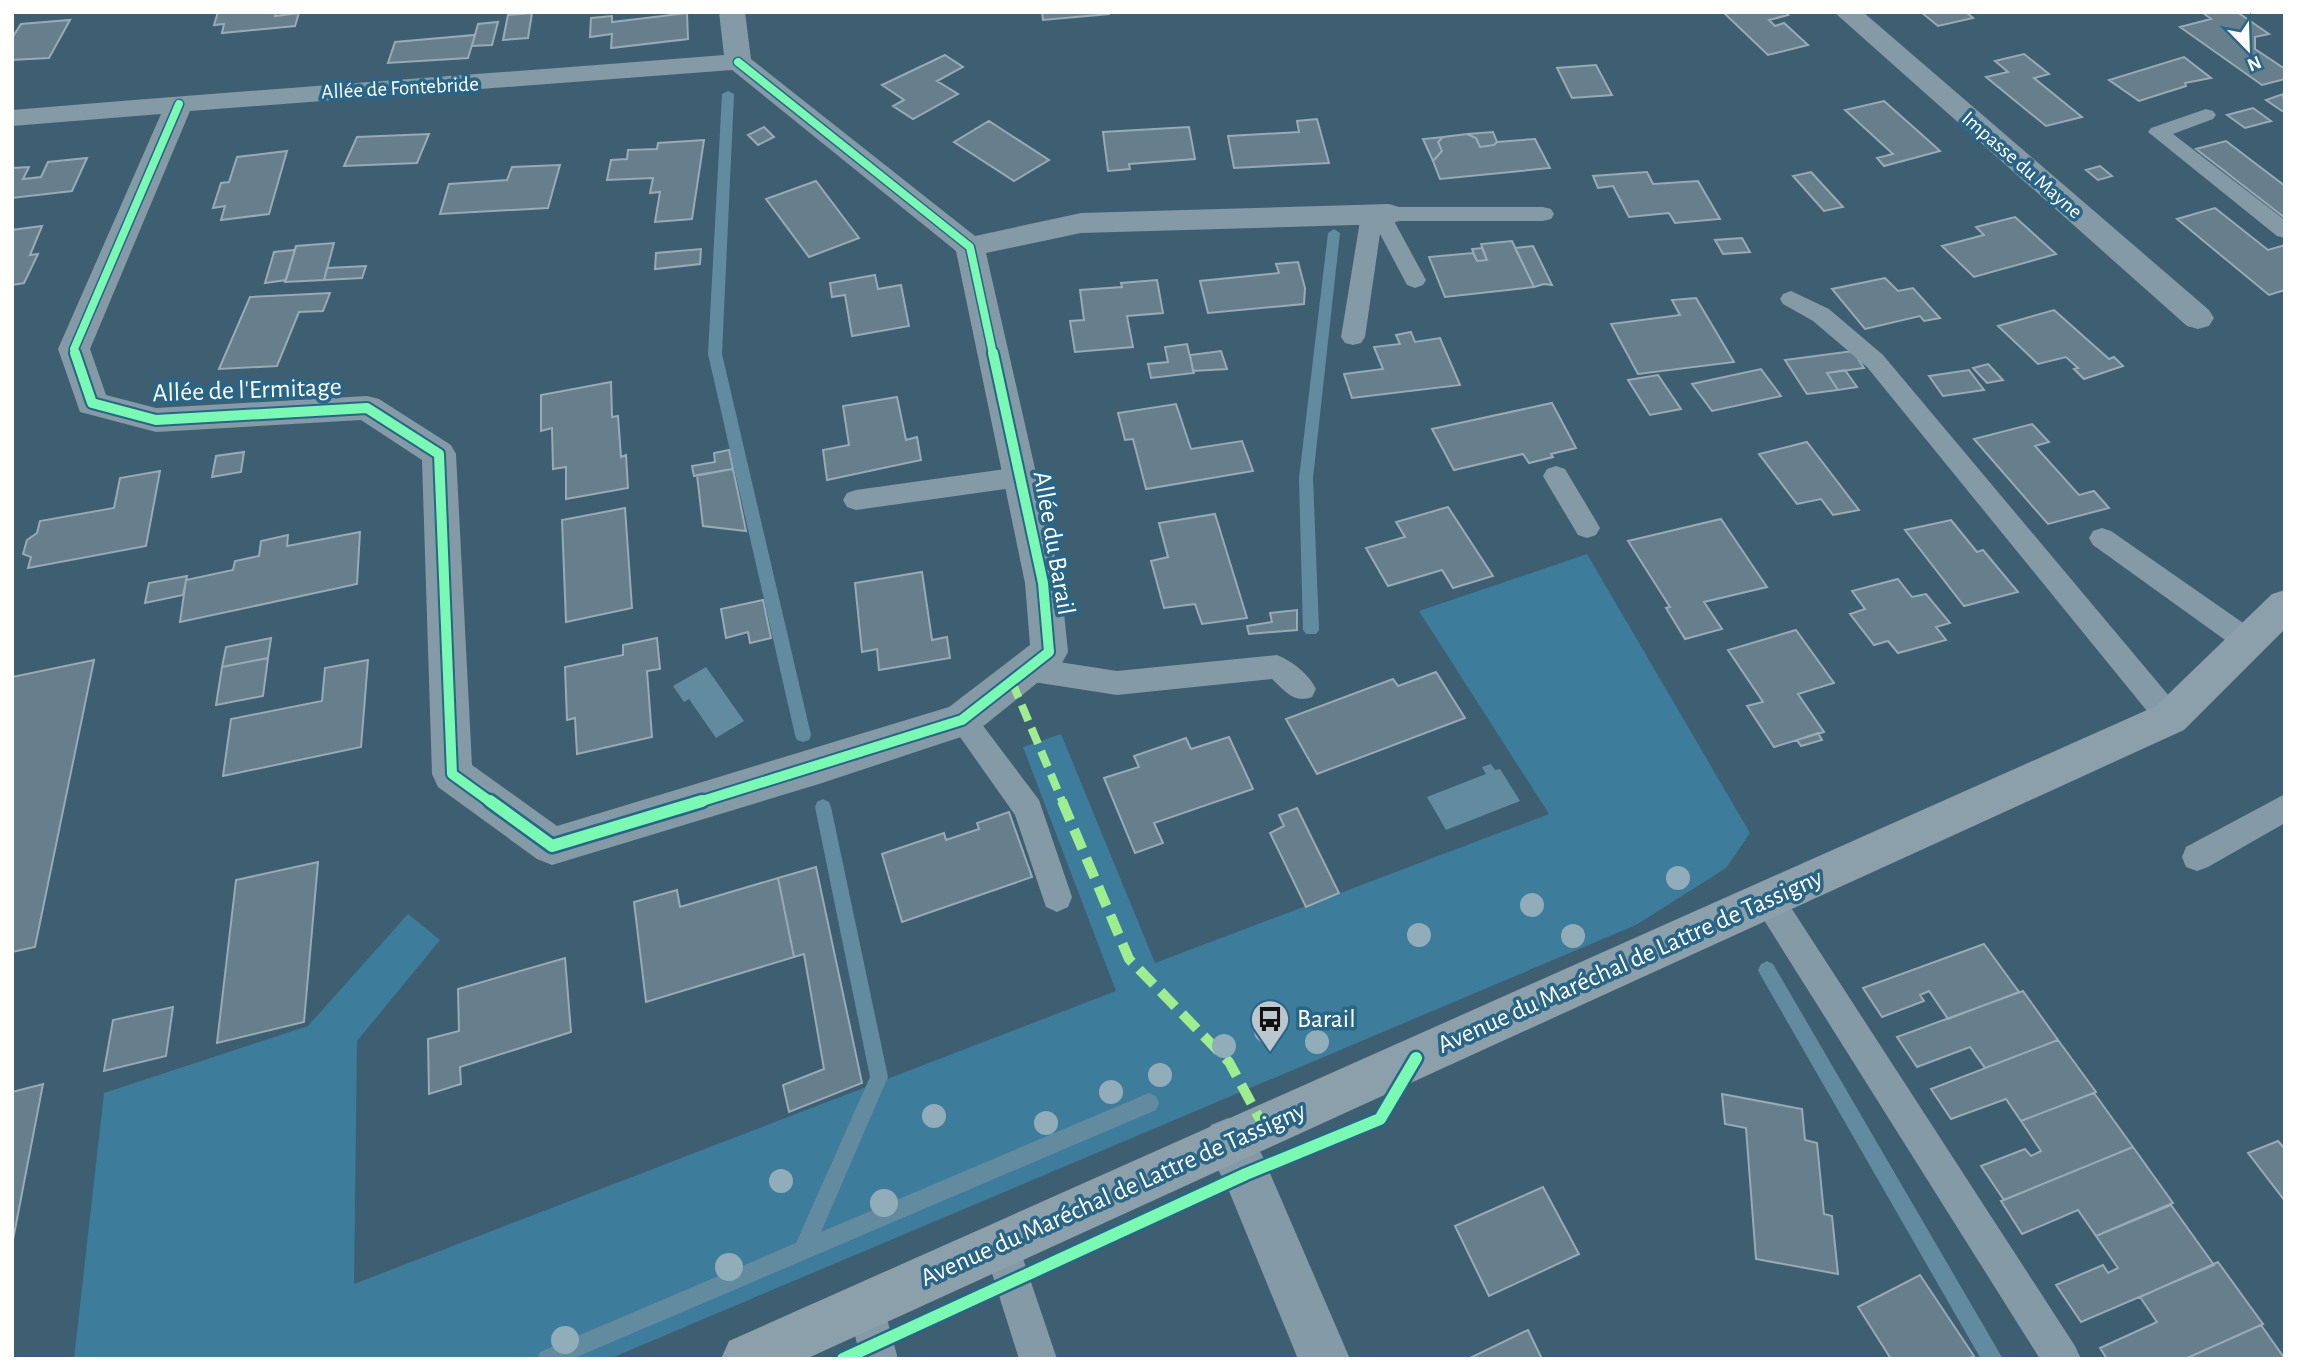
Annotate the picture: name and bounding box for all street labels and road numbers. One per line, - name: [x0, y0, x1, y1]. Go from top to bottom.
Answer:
- street label: Allée de Fontebride: [321, 73, 479, 103]
- street label: Impasse du Mayne: [1958, 107, 2086, 223]
- street label: Allée de l'Ermitage: [152, 374, 342, 406]
- street label: Allée du Barail: [1029, 469, 1079, 617]
- street label: Avenue du Maréchal de Lattre de Tassigny: [1434, 864, 1826, 1058]
- street label: Avenue du Maréchal de Lattre de Tassigny: [917, 1097, 1309, 1291]

